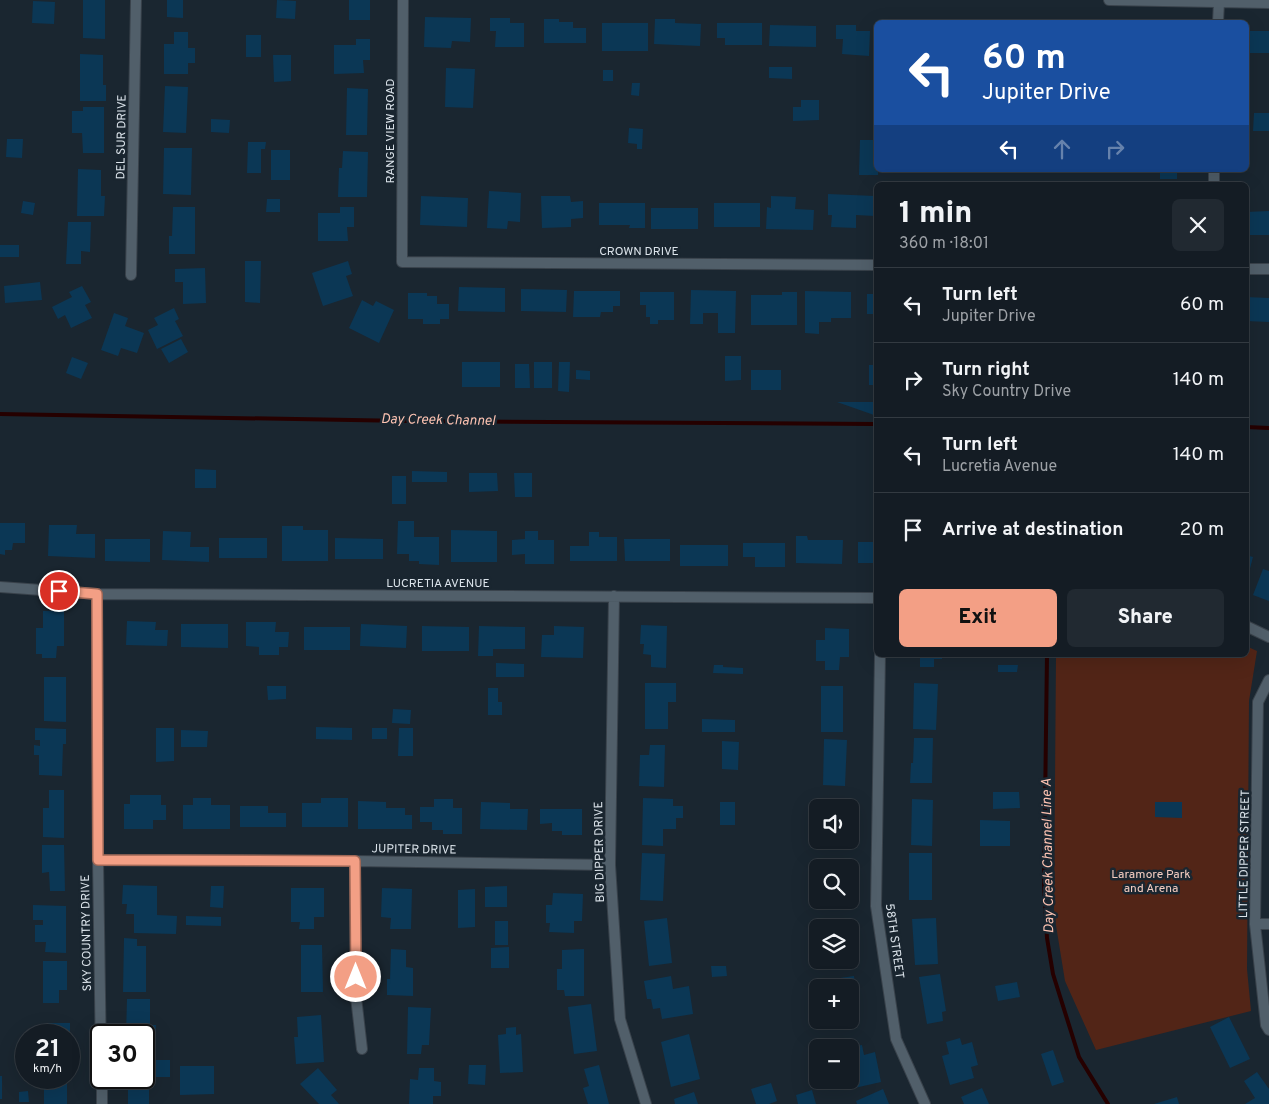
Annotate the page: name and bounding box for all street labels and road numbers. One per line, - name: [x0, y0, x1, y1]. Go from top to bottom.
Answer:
- street label: RANGE VIEW ROAD: [383, 78, 399, 184]
- street label: DEL SUR DRIVE: [113, 94, 131, 180]
- street label: CROWN DRIVE: [599, 244, 679, 260]
- street label: LUCRETIA AVENUE: [386, 576, 490, 592]
- street label: LITTLE DIPPER STREET: [1236, 790, 1254, 918]
- street label: BIG DIPPER DRIVE: [591, 801, 609, 903]
- street label: JUPITER DRIVE: [371, 841, 457, 859]
- street label: SKY COUNTRY DRIVE: [78, 875, 96, 991]
- street label: 58TH STREET: [881, 903, 907, 980]

